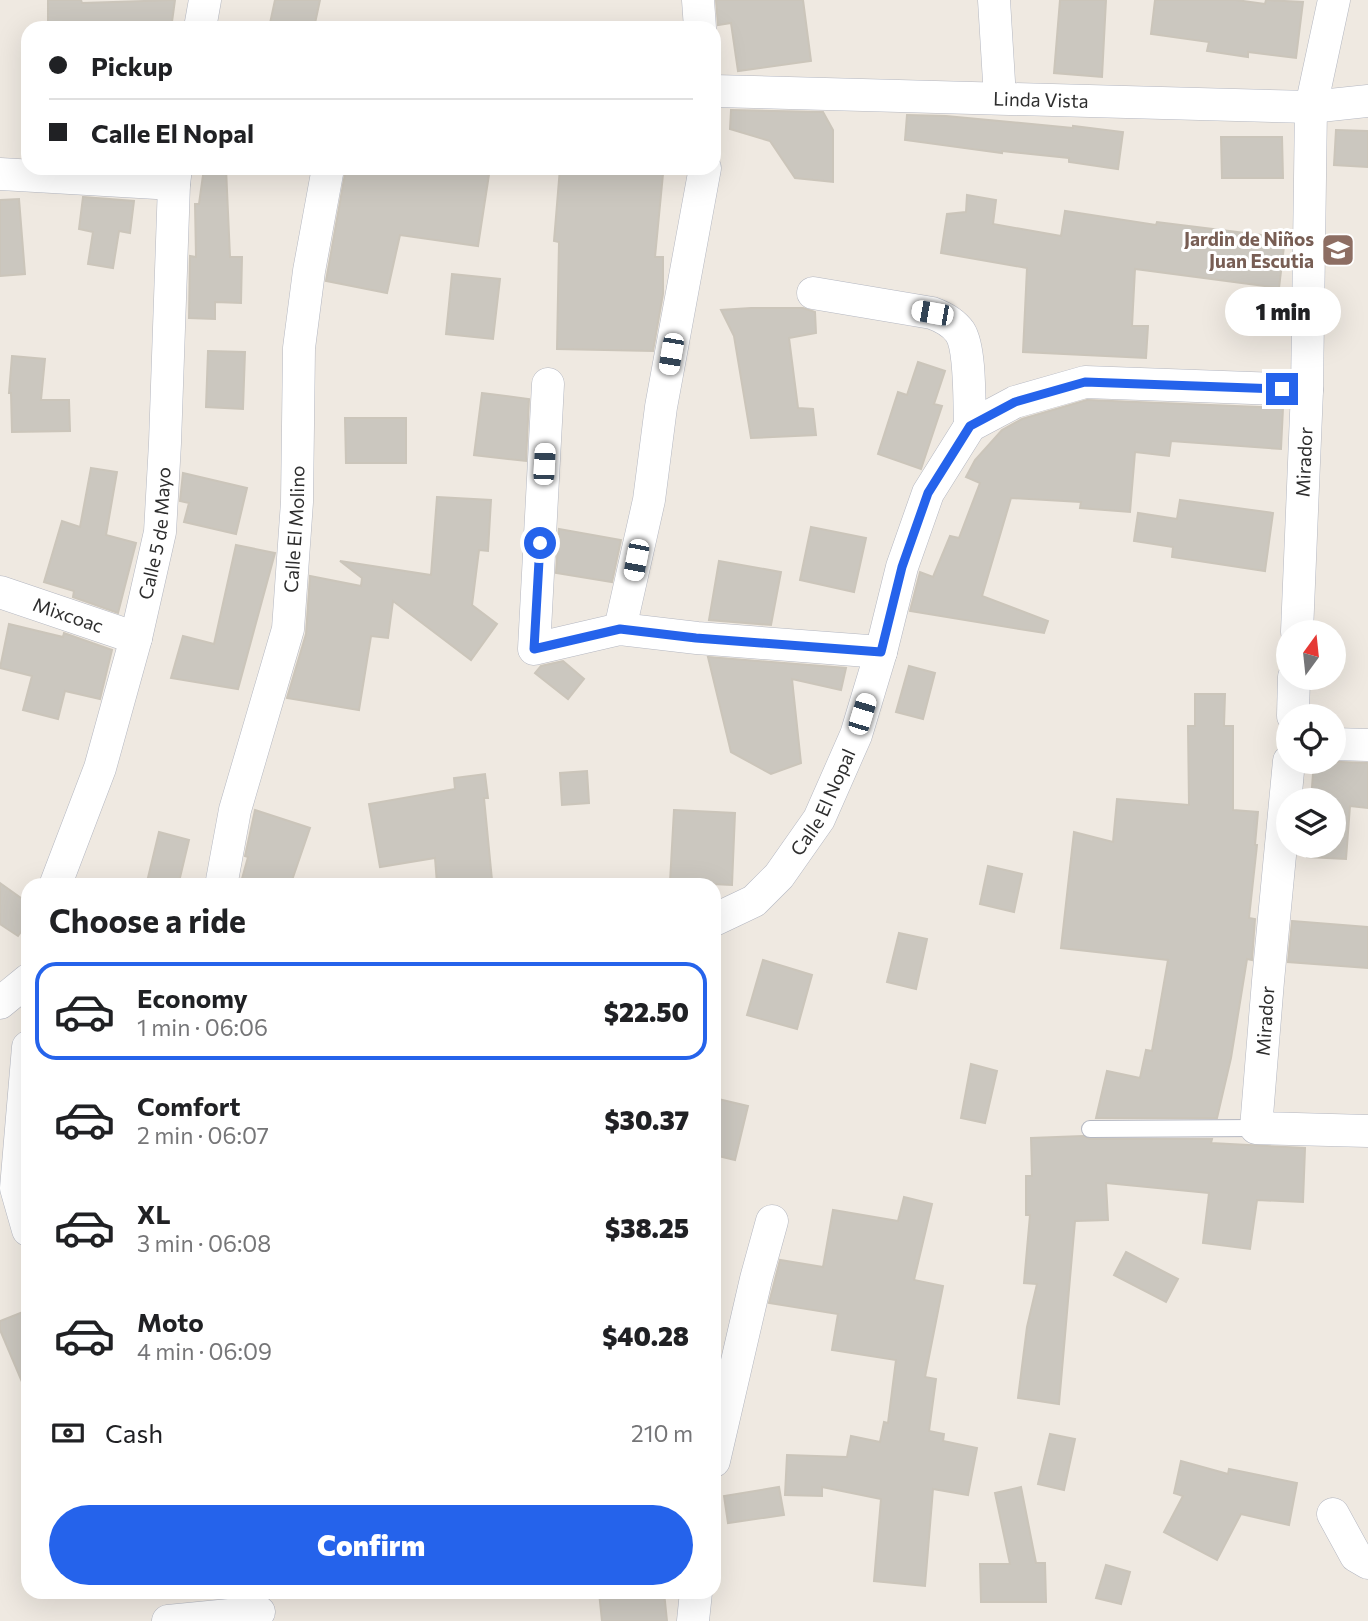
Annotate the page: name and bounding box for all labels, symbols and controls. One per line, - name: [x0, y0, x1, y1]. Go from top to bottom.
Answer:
- text: Pickup: [91, 50, 173, 81]
- street label: Linda Vista: [993, 86, 1089, 112]
- text: Calle El Nopal: [91, 117, 254, 148]
- place label: Jardin de Niños Juan Escutia: [1184, 227, 1314, 272]
- school or university icon: Jardin de Niños Juan Escutia: [1319, 231, 1357, 269]
- callout: 1 min: [1224, 288, 1340, 336]
- text: 1 min: [1255, 297, 1311, 325]
- car: [910, 299, 955, 327]
- car: [658, 331, 685, 377]
- route end: [1266, 373, 1298, 405]
- street label: Mirador: [1291, 426, 1316, 498]
- car: [533, 442, 556, 486]
- street label: Calle El Molino: [279, 465, 308, 593]
- street label: Calle 5 de Mayo: [133, 466, 175, 602]
- route start: [524, 527, 556, 559]
- car: [622, 537, 651, 583]
- street label: Mixcoac: [30, 592, 107, 637]
- north arrow: [1276, 620, 1346, 690]
- map controls: [1276, 620, 1346, 858]
- car: [846, 691, 879, 737]
- button: locate: [1276, 704, 1346, 774]
- street label: Calle El Nopal: [785, 745, 860, 860]
- button: layers: [1276, 788, 1346, 858]
- text: Choose a ride: [49, 900, 246, 940]
- icon: car: [53, 980, 116, 1043]
- text: Economy: [137, 982, 248, 1013]
- street label: Mirador: [1251, 985, 1278, 1057]
- text: $22.50: [604, 996, 689, 1027]
- text: 1 min · 06:06: [137, 1013, 268, 1041]
- icon: car: [53, 1088, 116, 1151]
- text: Comfort: [137, 1090, 240, 1121]
- text: $30.37: [605, 1104, 689, 1135]
- text: 2 min · 06:07: [137, 1121, 269, 1149]
- icon: car: [53, 1196, 116, 1259]
- text: XL: [137, 1198, 171, 1229]
- text: $38.25: [605, 1212, 689, 1243]
- text: 3 min · 06:08: [137, 1229, 271, 1257]
- icon: car: [53, 1304, 116, 1367]
- text: Moto: [137, 1306, 204, 1337]
- text: $40.28: [602, 1320, 689, 1351]
- text: 4 min · 06:09: [137, 1337, 272, 1365]
- icon: cash: [49, 1414, 87, 1452]
- text: Cash: [105, 1417, 163, 1448]
- text: 210 m: [631, 1419, 693, 1447]
- button: Confirm: [49, 1505, 693, 1585]

